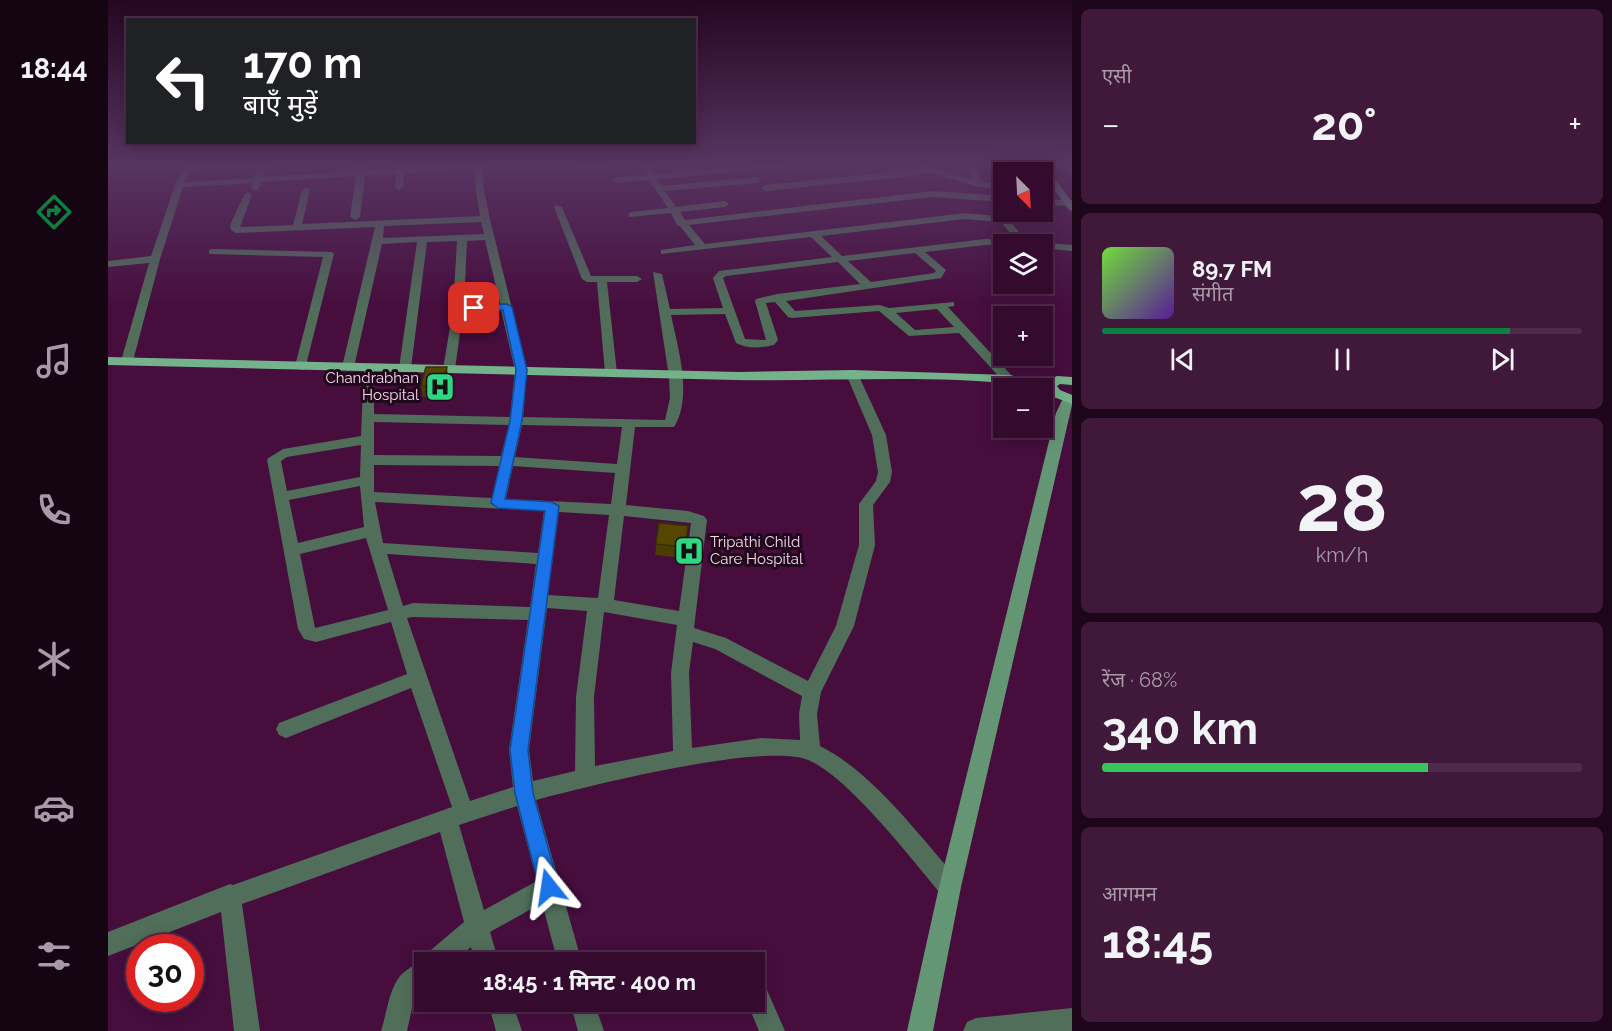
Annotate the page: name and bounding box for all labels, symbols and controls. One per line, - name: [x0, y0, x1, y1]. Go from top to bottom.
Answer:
- text: 170 m: [243, 39, 362, 88]
- icon: left: [144, 42, 222, 120]
- text: 18:44: [20, 53, 88, 84]
- text: एसी: [1102, 64, 1132, 88]
- text: बाएँ मुड़ें: [243, 89, 318, 120]
- text: 20°: [1311, 98, 1377, 151]
- text: −: [1102, 105, 1120, 144]
- text: +: [1568, 105, 1582, 144]
- north arrow: [993, 162, 1053, 222]
- map controls: [993, 162, 1053, 438]
- icon: directions: [33, 191, 75, 233]
- button: layers: [993, 234, 1053, 294]
- text: 89.7 FM: [1192, 256, 1272, 282]
- pin: [448, 282, 499, 333]
- text: संगीत: [1192, 282, 1233, 306]
- icon: arrive: [457, 291, 490, 324]
- button: +: [993, 306, 1053, 366]
- icon: music: [33, 340, 75, 382]
- icon: previous: [1166, 343, 1199, 376]
- icon: pause: [1326, 343, 1359, 376]
- icon: next: [1486, 343, 1519, 376]
- place label: Chandrabhan Hospital: [325, 369, 420, 404]
- hospital icon: Chandrabhan Hospital: [424, 371, 456, 403]
- button: −: [993, 378, 1053, 438]
- text: 28: [1296, 458, 1388, 549]
- icon: phone: [33, 489, 75, 531]
- place label: Tripathi Child Care Hospital: [710, 533, 804, 568]
- hospital icon: Tripathi Child Care Hospital: [673, 535, 705, 567]
- text: km/h: [1316, 543, 1368, 567]
- icon: climate: [33, 638, 75, 680]
- text: रेंज · 68%: [1102, 668, 1177, 692]
- text: 340 km: [1102, 702, 1258, 755]
- icon: car: [33, 787, 75, 829]
- position arrow: [517, 855, 581, 919]
- text: आगमन: [1102, 882, 1157, 906]
- text: 18:45: [1102, 916, 1213, 969]
- speed limit sign: 30: [126, 934, 204, 1012]
- icon: filters: [33, 935, 75, 977]
- text: 18:45 · 1 मिनट · 400 m: [483, 969, 696, 995]

